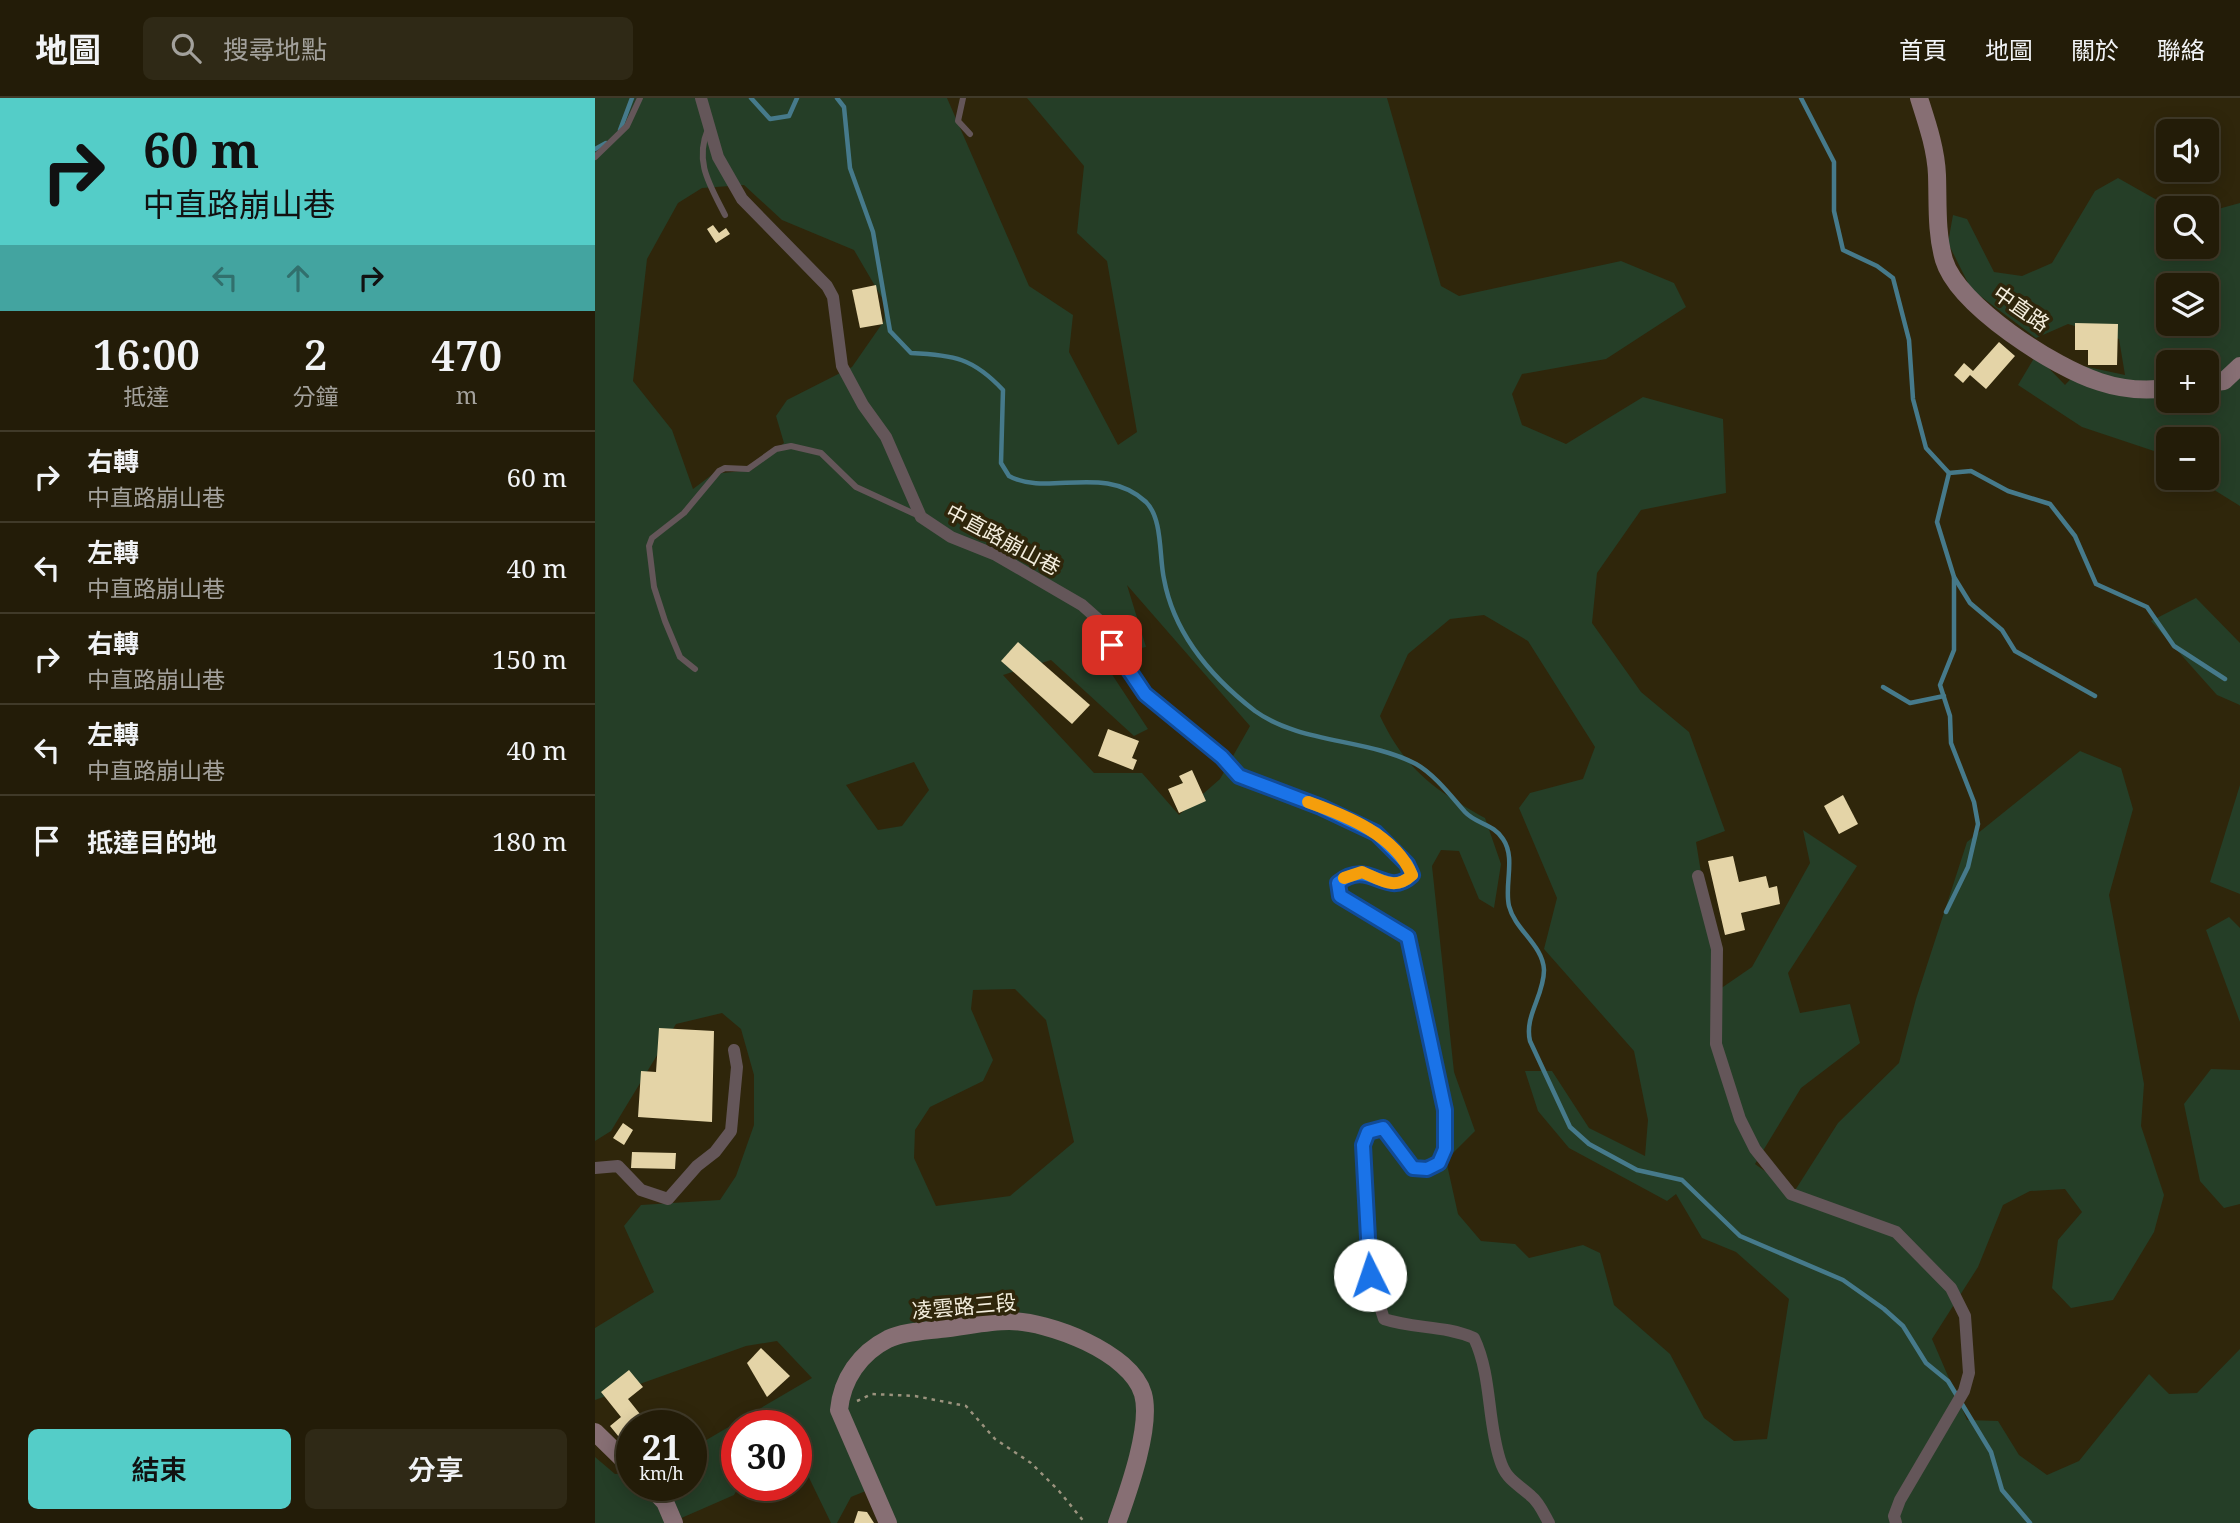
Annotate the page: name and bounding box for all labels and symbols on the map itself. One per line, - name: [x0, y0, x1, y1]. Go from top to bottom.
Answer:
- street label: 中直路: [1988, 279, 2055, 338]
- street label: 中直路崩山巷: [941, 497, 1066, 581]
- pin: [1082, 615, 1142, 675]
- position arrow: [1333, 1238, 1407, 1312]
- street label: 凌雲路三段: [910, 1287, 1017, 1325]
- speed limit sign: 30: [721, 1410, 812, 1501]

